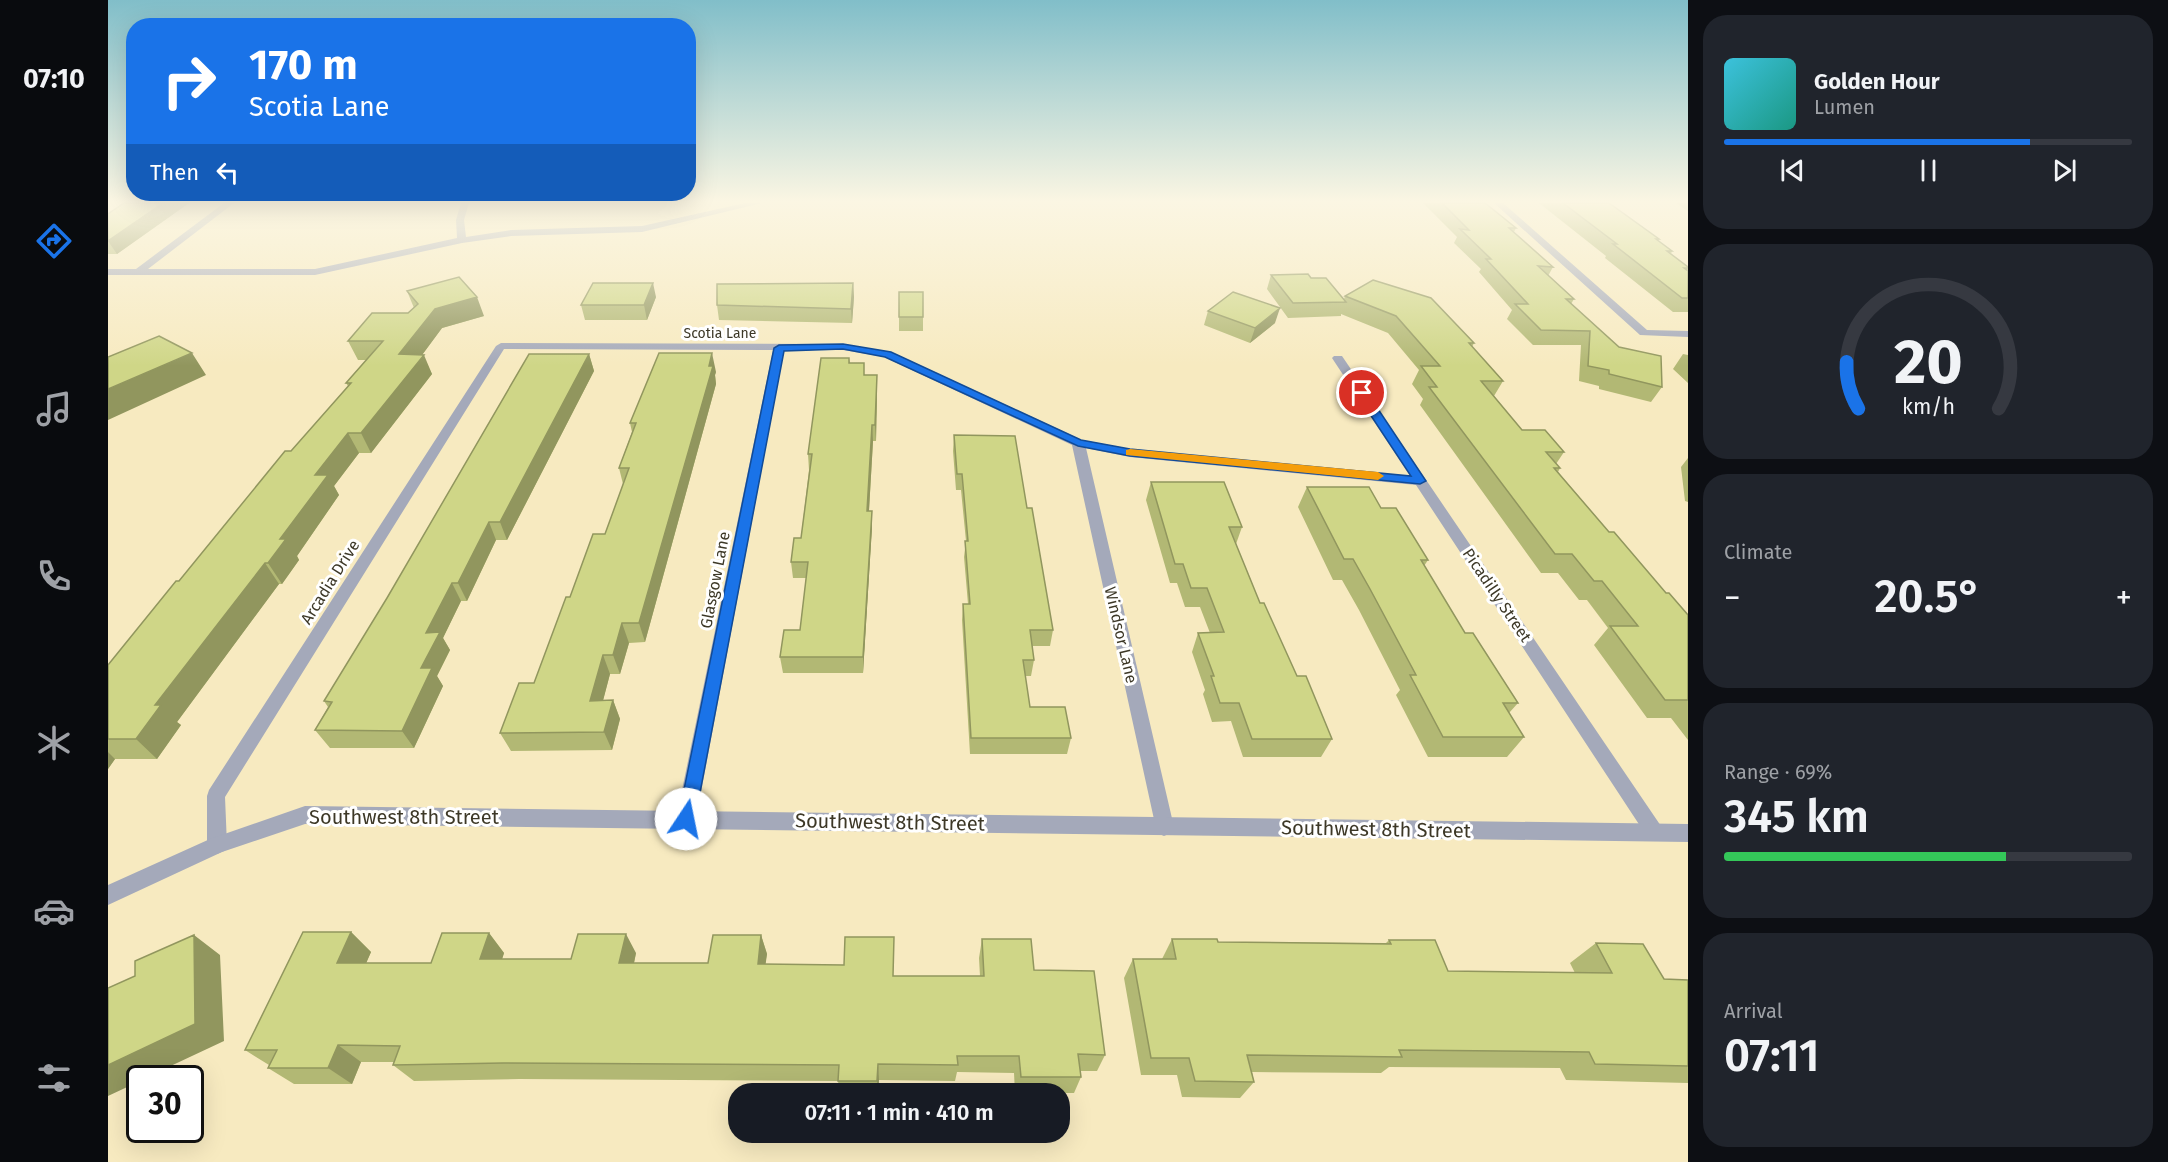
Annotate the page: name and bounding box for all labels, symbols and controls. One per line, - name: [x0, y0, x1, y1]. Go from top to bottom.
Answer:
- text: 170 m: [249, 40, 358, 90]
- icon: right: [150, 42, 228, 120]
- text: 07:10: [23, 63, 85, 95]
- text: Golden Hour: [1814, 68, 1940, 95]
- text: Scotia Lane: [249, 91, 389, 123]
- text: Lumen: [1814, 95, 1875, 119]
- icon: previous: [1776, 154, 1809, 187]
- icon: pause: [1912, 154, 1945, 187]
- icon: next: [2048, 154, 2081, 187]
- icon: left: [211, 156, 244, 189]
- text: Then: [150, 159, 199, 186]
- icon: directions: [33, 220, 75, 262]
- street label: Scotia Lane: [684, 325, 756, 342]
- text: 20: [1894, 325, 1962, 400]
- pin: [1336, 367, 1387, 418]
- icon: arrive: [1345, 376, 1378, 409]
- icon: music: [33, 388, 75, 430]
- text: km/h: [1901, 394, 1955, 420]
- street label: Glasgow Lane: [696, 530, 734, 630]
- street label: Arcadia Drive: [297, 536, 363, 628]
- text: Climate: [1724, 540, 1792, 564]
- street label: Picadilly Street: [1459, 545, 1535, 646]
- icon: phone: [33, 555, 75, 597]
- text: 20.5°: [1874, 570, 1982, 624]
- text: −: [1724, 578, 1741, 618]
- text: +: [2116, 578, 2132, 618]
- street label: Windsor Lane: [1101, 585, 1141, 685]
- icon: climate: [33, 722, 75, 764]
- text: Range · 69%: [1724, 760, 1832, 784]
- position arrow: [654, 787, 718, 851]
- text: 345 km: [1724, 790, 1869, 844]
- street label: Southwest 8th Street: [309, 805, 500, 829]
- street label: Southwest 8th Street: [795, 808, 986, 836]
- street label: Southwest 8th Street: [1281, 815, 1472, 843]
- icon: car: [33, 890, 75, 932]
- text: Arrival: [1724, 999, 1783, 1023]
- text: 07:11: [1724, 1029, 1819, 1083]
- icon: filters: [33, 1057, 75, 1099]
- speed limit sign: 30: [126, 1065, 204, 1143]
- text: 07:11 · 1 min · 410 m: [804, 1099, 994, 1126]

